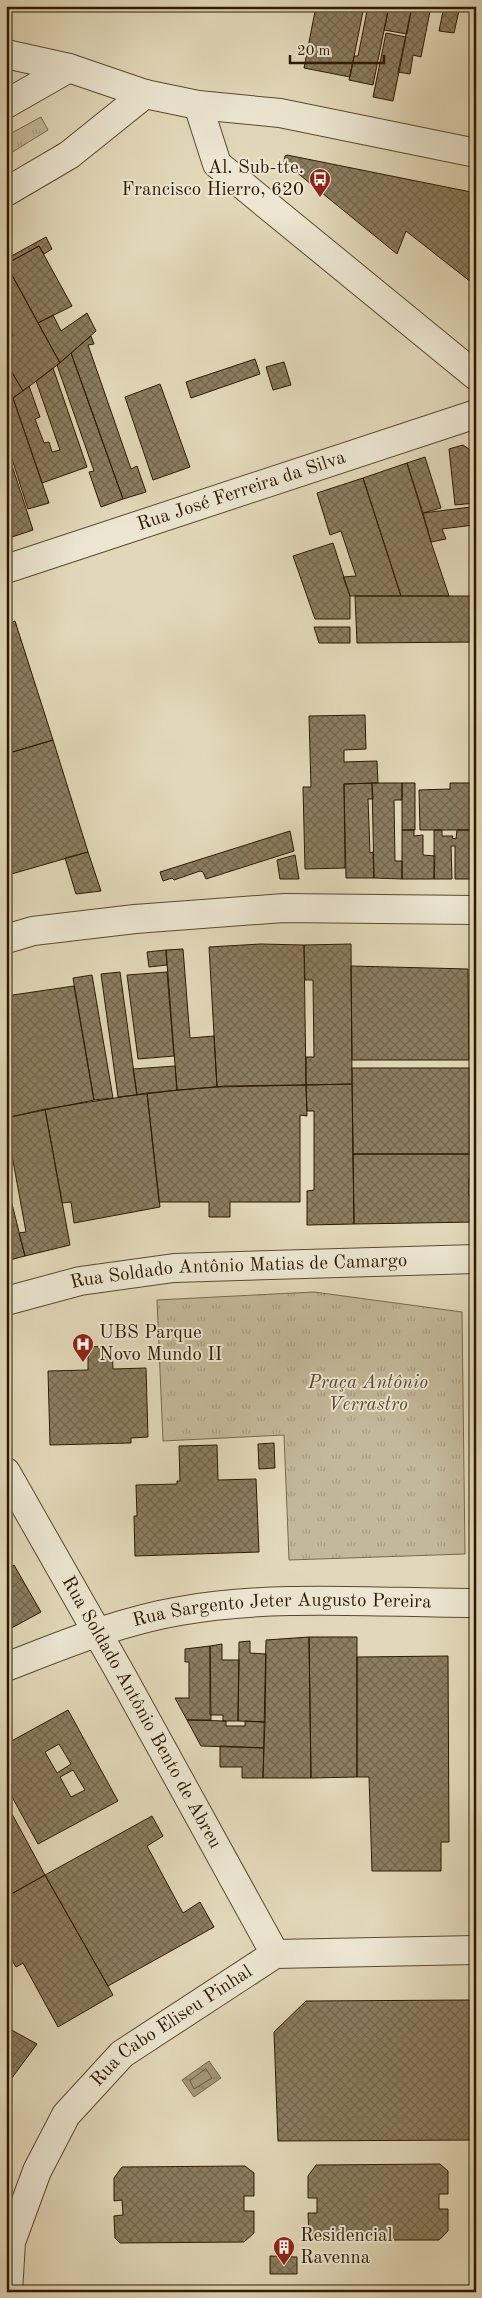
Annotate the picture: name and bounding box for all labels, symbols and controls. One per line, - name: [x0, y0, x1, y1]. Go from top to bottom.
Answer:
- scale bar: [290, 32, 383, 64]
- text: 20 m: [297, 44, 331, 59]
- place label: Al. Sub-tte. Francisco Hierro, 620: [121, 159, 304, 200]
- bus stop icon: Al. Sub-tte. Francisco Hierro, 620: [308, 167, 332, 198]
- street label: Rua José Ferreira da Silva: [135, 448, 349, 535]
- street label: Rua Soldado Antônio Matias de Camargo: [68, 1252, 408, 1293]
- place label: UBS Parque Novo Mundo II: [99, 1324, 222, 1365]
- hospital icon: UBS Parque Novo Mundo II: [71, 1332, 95, 1363]
- park label: Praça Antônio Verrastro: [307, 1374, 428, 1415]
- street label: Rua Soldado Antônio Bento de Abreu: [58, 1573, 225, 1852]
- street label: Rua Sargento Jeter Augusto Pereira: [131, 1591, 432, 1631]
- street label: Rua Cabo Eliseu Pinhal: [87, 1962, 256, 2090]
- place label: Residencial Ravenna: [300, 2227, 393, 2268]
- building icon: Residencial Ravenna: [272, 2235, 296, 2266]

